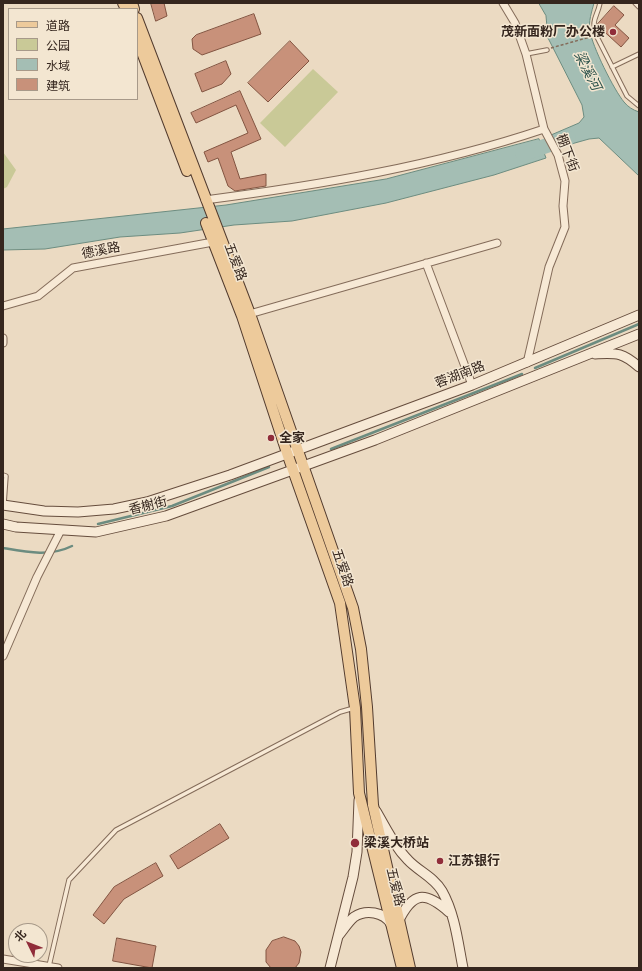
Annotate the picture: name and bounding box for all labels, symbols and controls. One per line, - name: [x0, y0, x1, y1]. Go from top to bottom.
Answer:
- legend: [8, 8, 138, 100]
- text: 道路: [46, 18, 70, 33]
- place label: 茂新面粉厂办公楼: [501, 24, 605, 40]
- marker: 茂新面粉厂办公楼: [608, 27, 618, 37]
- text: 公园: [46, 38, 70, 53]
- water label: 梁溪河: [570, 48, 604, 94]
- text: 水域: [46, 58, 70, 73]
- text: 建筑: [46, 78, 70, 93]
- street label: 棚下街: [553, 132, 581, 174]
- street label: 德溪路: [80, 240, 122, 262]
- street label: 五爱路: [221, 241, 249, 283]
- street label: 蓉湖南路: [433, 358, 487, 392]
- place label: 全家: [279, 430, 305, 446]
- marker: 全家: [266, 433, 276, 443]
- street label: 香榭街: [127, 494, 169, 518]
- street label: 五爱路: [328, 547, 356, 589]
- place label: 梁溪大桥站: [364, 835, 429, 851]
- marker: 梁溪大桥站: [349, 837, 361, 849]
- place label: 江苏银行: [448, 853, 500, 869]
- marker: 江苏银行: [435, 856, 445, 866]
- street label: 五爱路: [383, 866, 407, 908]
- north arrow: [8, 923, 48, 963]
- text: 北: [11, 927, 29, 944]

